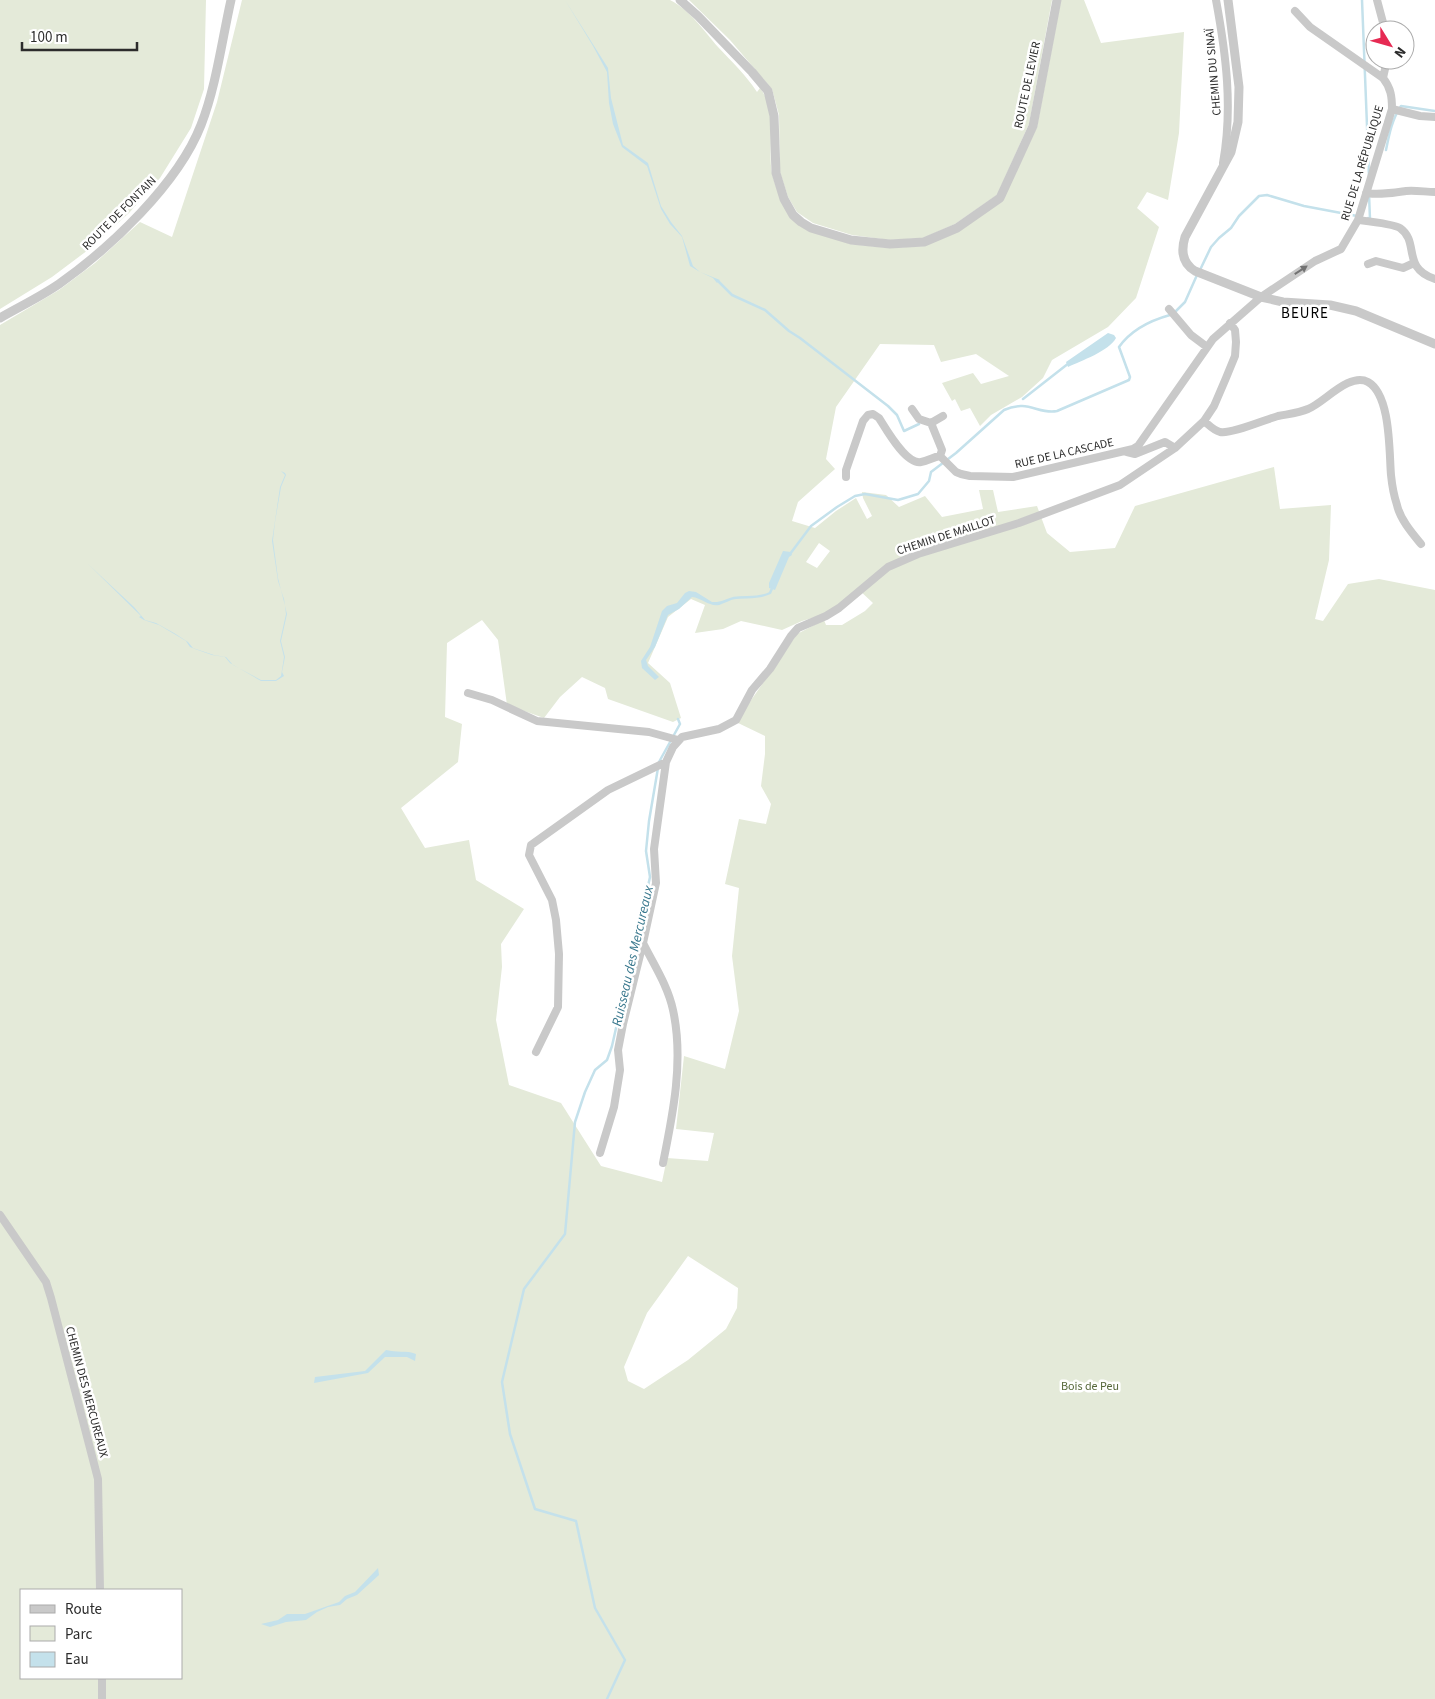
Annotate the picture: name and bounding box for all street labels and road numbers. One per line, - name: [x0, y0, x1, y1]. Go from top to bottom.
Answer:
- street label: CHEMIN DU SINAÏ: [1201, 27, 1226, 116]
- street label: ROUTE DE LEVIER: [1010, 40, 1045, 130]
- street label: RUE DE LA RÉPUBLIQUE: [1337, 103, 1388, 223]
- street label: ROUTE DE FONTAIN: [78, 172, 160, 254]
- street label: RUE DE LA CASCADE: [1013, 434, 1115, 473]
- street label: CHEMIN DE MAILLOT: [895, 511, 998, 559]
- street label: CHEMIN DES MERCUREAUX: [61, 1325, 112, 1460]

